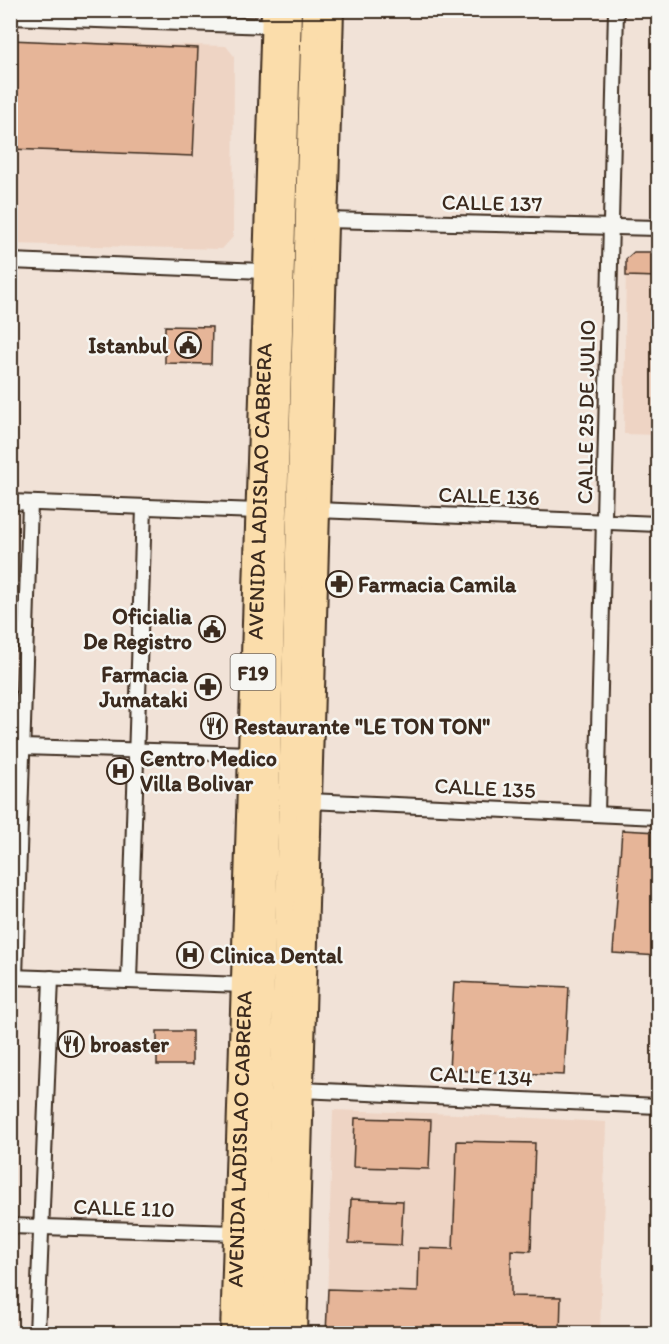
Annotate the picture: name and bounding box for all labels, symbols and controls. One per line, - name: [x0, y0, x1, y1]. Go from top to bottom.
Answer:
- street label: CALLE 137: [441, 189, 543, 217]
- street label: CALLE 25 DE JULIO: [571, 319, 601, 505]
- public building icon: Istanbul: [173, 330, 203, 360]
- place label: Istanbul: [88, 332, 169, 359]
- street label: AVENIDA LADISLAO CABRERA: [241, 343, 277, 640]
- street label: CALLE 136: [438, 481, 540, 511]
- pharmacy icon: Farmacia Camila: [324, 569, 354, 599]
- place label: Farmacia Camila: [358, 571, 517, 598]
- place label: Oficialia De Registro: [83, 603, 193, 655]
- public building icon: Oficialia De Registro: [197, 614, 227, 644]
- road number: F19: [230, 654, 276, 690]
- place label: Farmacia Jumataki: [98, 661, 189, 713]
- pharmacy icon: Farmacia Jumataki: [193, 672, 223, 702]
- restaurant icon: Restaurante "LE TON TON": [199, 711, 229, 741]
- place label: Restaurante "LE TON TON": [234, 713, 490, 740]
- place label: Centro Medico Villa Bolivar: [140, 745, 277, 797]
- hospital icon: Centro Medico Villa Bolivar: [105, 756, 135, 786]
- street label: CALLE 135: [434, 772, 536, 804]
- hospital icon: Clinica Dental: [175, 940, 205, 970]
- place label: Clinica Dental: [210, 942, 344, 969]
- street label: AVENIDA LADISLAO CABRERA: [221, 990, 257, 1288]
- restaurant icon: broaster: [56, 1029, 86, 1059]
- place label: broaster: [90, 1031, 170, 1058]
- street label: CALLE 134: [429, 1060, 533, 1092]
- street label: CALLE 110: [73, 1193, 175, 1223]

